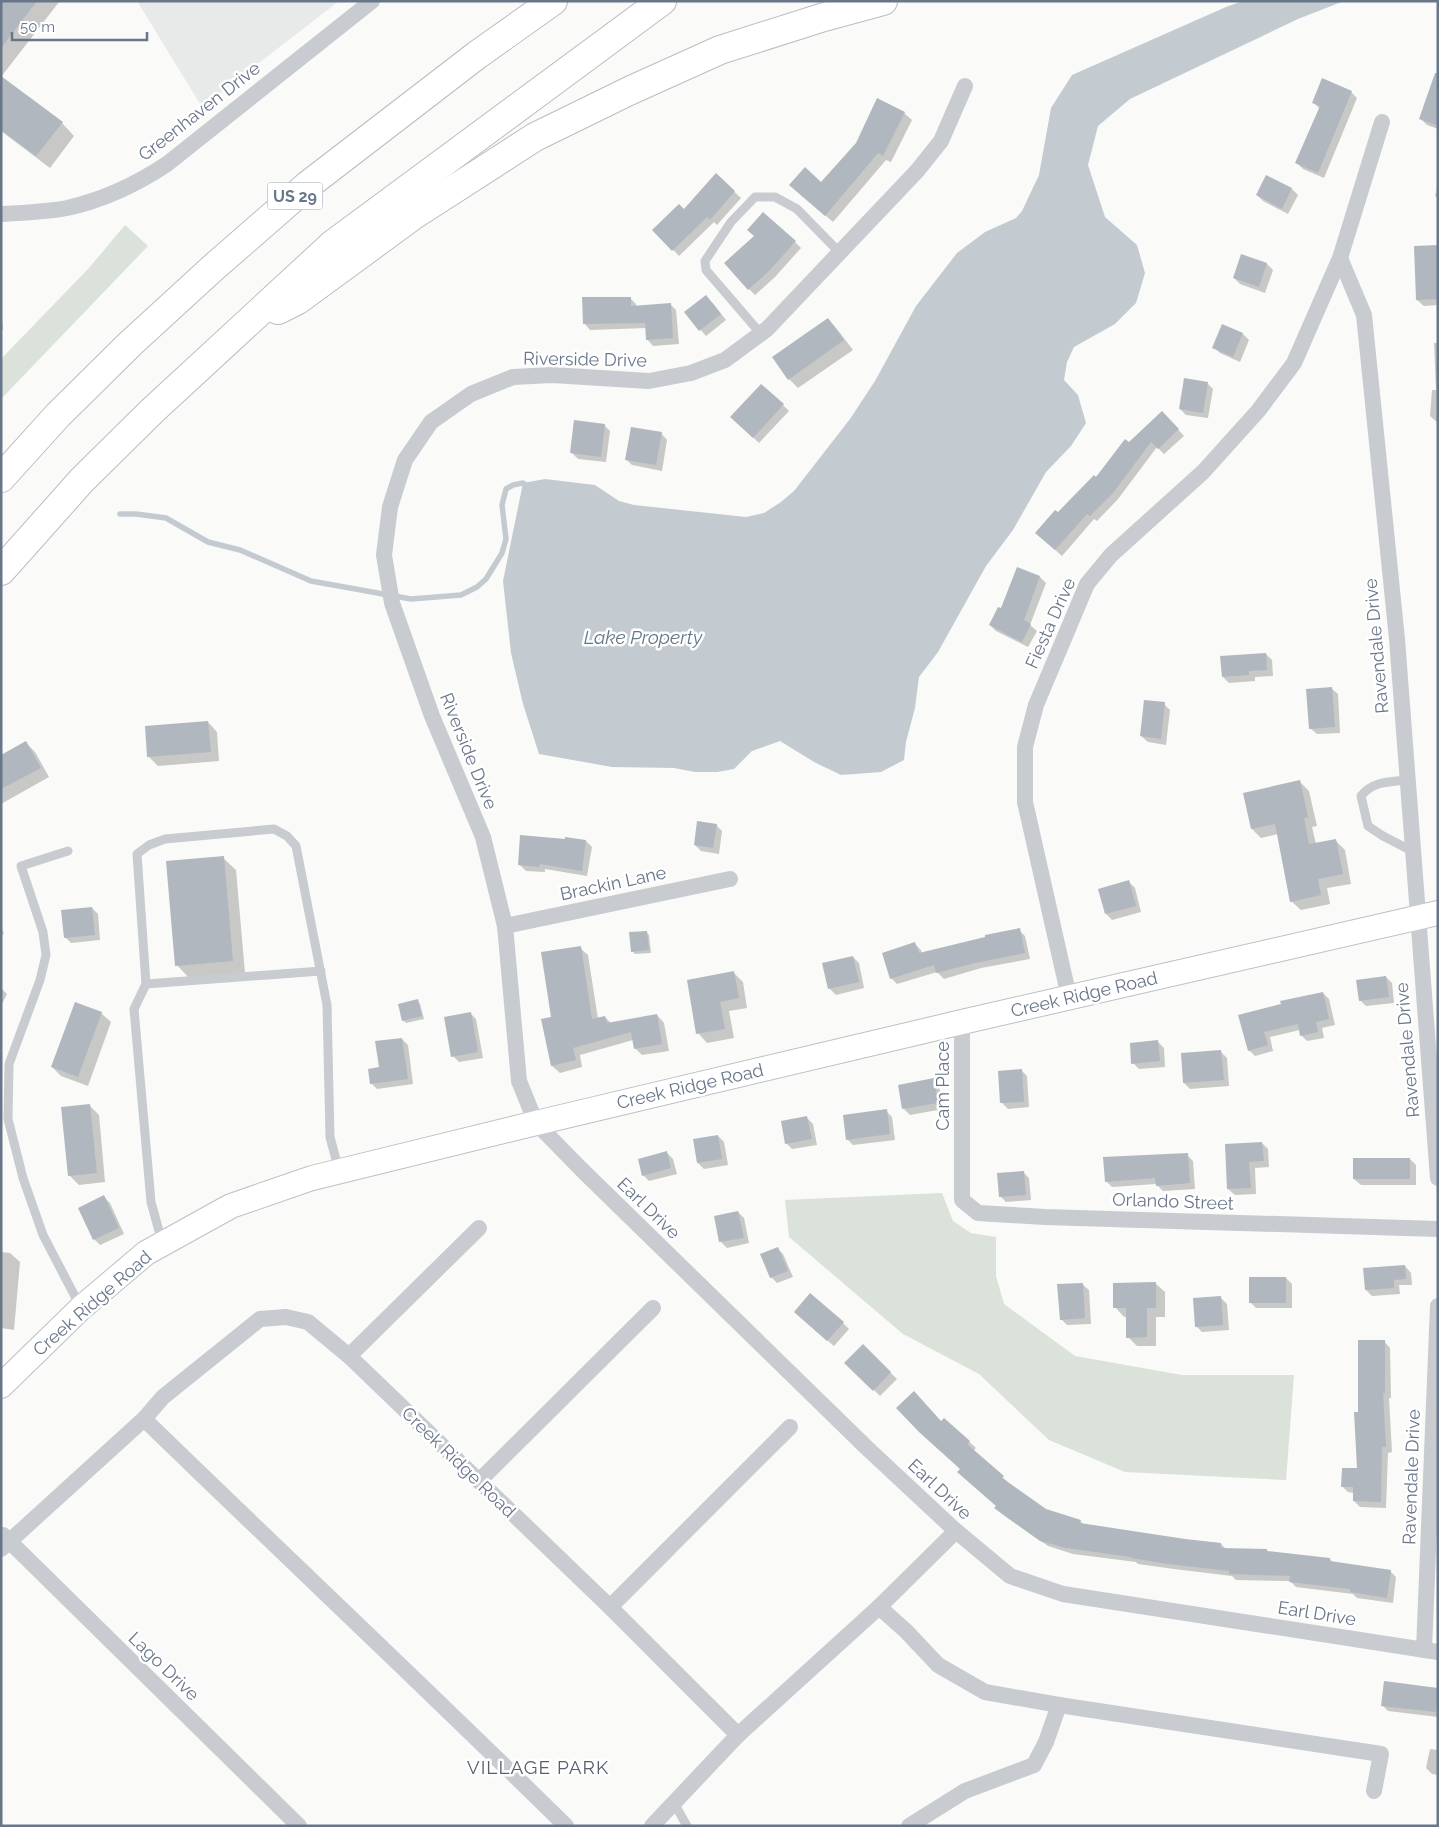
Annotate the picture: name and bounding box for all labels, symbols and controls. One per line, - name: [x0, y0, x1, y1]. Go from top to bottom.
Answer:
- scale bar: [12, 10, 148, 42]
- text: 50 m: [20, 18, 55, 36]
- street label: Greenhaven Drive: [134, 57, 264, 165]
- road number: US 29: [268, 182, 322, 210]
- street label: Riverside Drive: [523, 347, 647, 371]
- street label: Fiesta Drive: [1021, 574, 1080, 672]
- street label: Ravendale Drive: [1360, 577, 1392, 714]
- water label: Lake Property: [584, 626, 703, 648]
- street label: Riverside Drive: [436, 690, 502, 813]
- street label: Brackin Lane: [558, 861, 668, 904]
- street label: Creek Ridge Road: [1009, 967, 1159, 1021]
- street label: Ravendale Drive: [1391, 981, 1423, 1118]
- street label: Cam Place: [932, 1041, 953, 1131]
- street label: Creek Ridge Road: [615, 1059, 765, 1113]
- street label: Earl Drive: [613, 1173, 685, 1243]
- street label: Orlando Street: [1112, 1188, 1234, 1214]
- street label: Creek Ridge Road: [29, 1246, 155, 1360]
- street label: Creek Ridge Road: [398, 1402, 520, 1522]
- street label: Ravendale Drive: [1398, 1409, 1424, 1545]
- street label: Earl Drive: [904, 1454, 976, 1524]
- street label: Earl Drive: [1276, 1596, 1358, 1630]
- street label: Lago Drive: [124, 1627, 204, 1705]
- district label: VILLAGE PARK: [467, 1756, 609, 1778]

